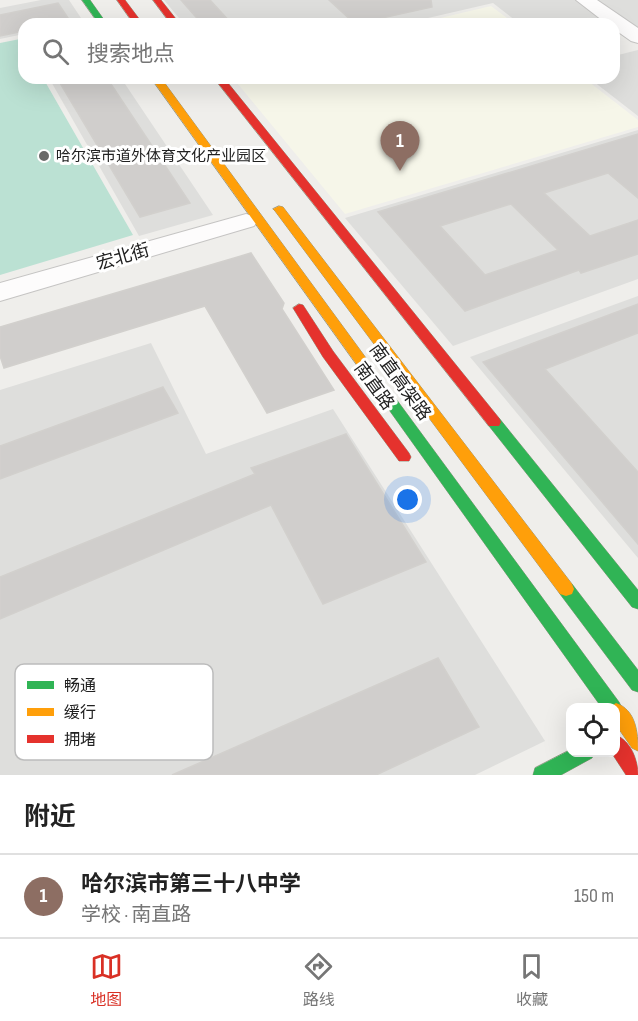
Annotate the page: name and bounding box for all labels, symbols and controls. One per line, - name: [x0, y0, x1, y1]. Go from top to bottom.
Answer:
- search box: [18, 18, 620, 84]
- icon: search: [39, 35, 72, 68]
- text: 搜索地点: [87, 41, 175, 68]
- pin: 1: [380, 122, 420, 171]
- place label: 哈尔滨市道外体育文化产业园区: [56, 147, 266, 166]
- marker: 哈尔滨市道外体育文化产业园区: [37, 149, 51, 163]
- street label: 宏北街: [94, 239, 152, 275]
- street label: 南直高架路: [365, 339, 435, 425]
- street label: 南直路: [350, 358, 398, 414]
- your location: [393, 485, 422, 514]
- legend: [15, 664, 213, 760]
- text: 畅通: [64, 677, 96, 696]
- map controls: [566, 703, 620, 757]
- button: locate: [566, 703, 620, 757]
- text: 缓行: [64, 704, 96, 723]
- text: 拥堵: [64, 731, 96, 750]
- text: 附近: [24, 802, 76, 833]
- text: 哈尔滨市第三十八中学: [81, 871, 301, 898]
- text: 1: [40, 884, 47, 908]
- text: 150 m: [574, 884, 614, 908]
- text: 学校 · 南直路: [81, 903, 191, 927]
- tab: 地图: [90, 950, 123, 1010]
- tab: 路线: [302, 950, 335, 1010]
- tab: 收藏: [515, 950, 548, 1010]

